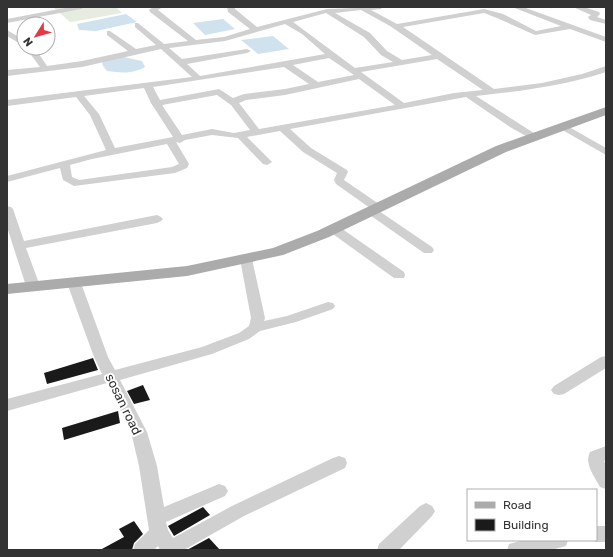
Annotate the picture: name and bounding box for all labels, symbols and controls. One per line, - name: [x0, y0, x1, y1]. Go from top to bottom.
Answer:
- north arrow: [16, 16, 56, 56]
- text: N: [21, 35, 36, 49]
- street label: sosan road: [102, 371, 145, 437]
- legend: [467, 489, 597, 541]
- text: Road: [503, 498, 531, 512]
- text: Building: [503, 518, 549, 532]

